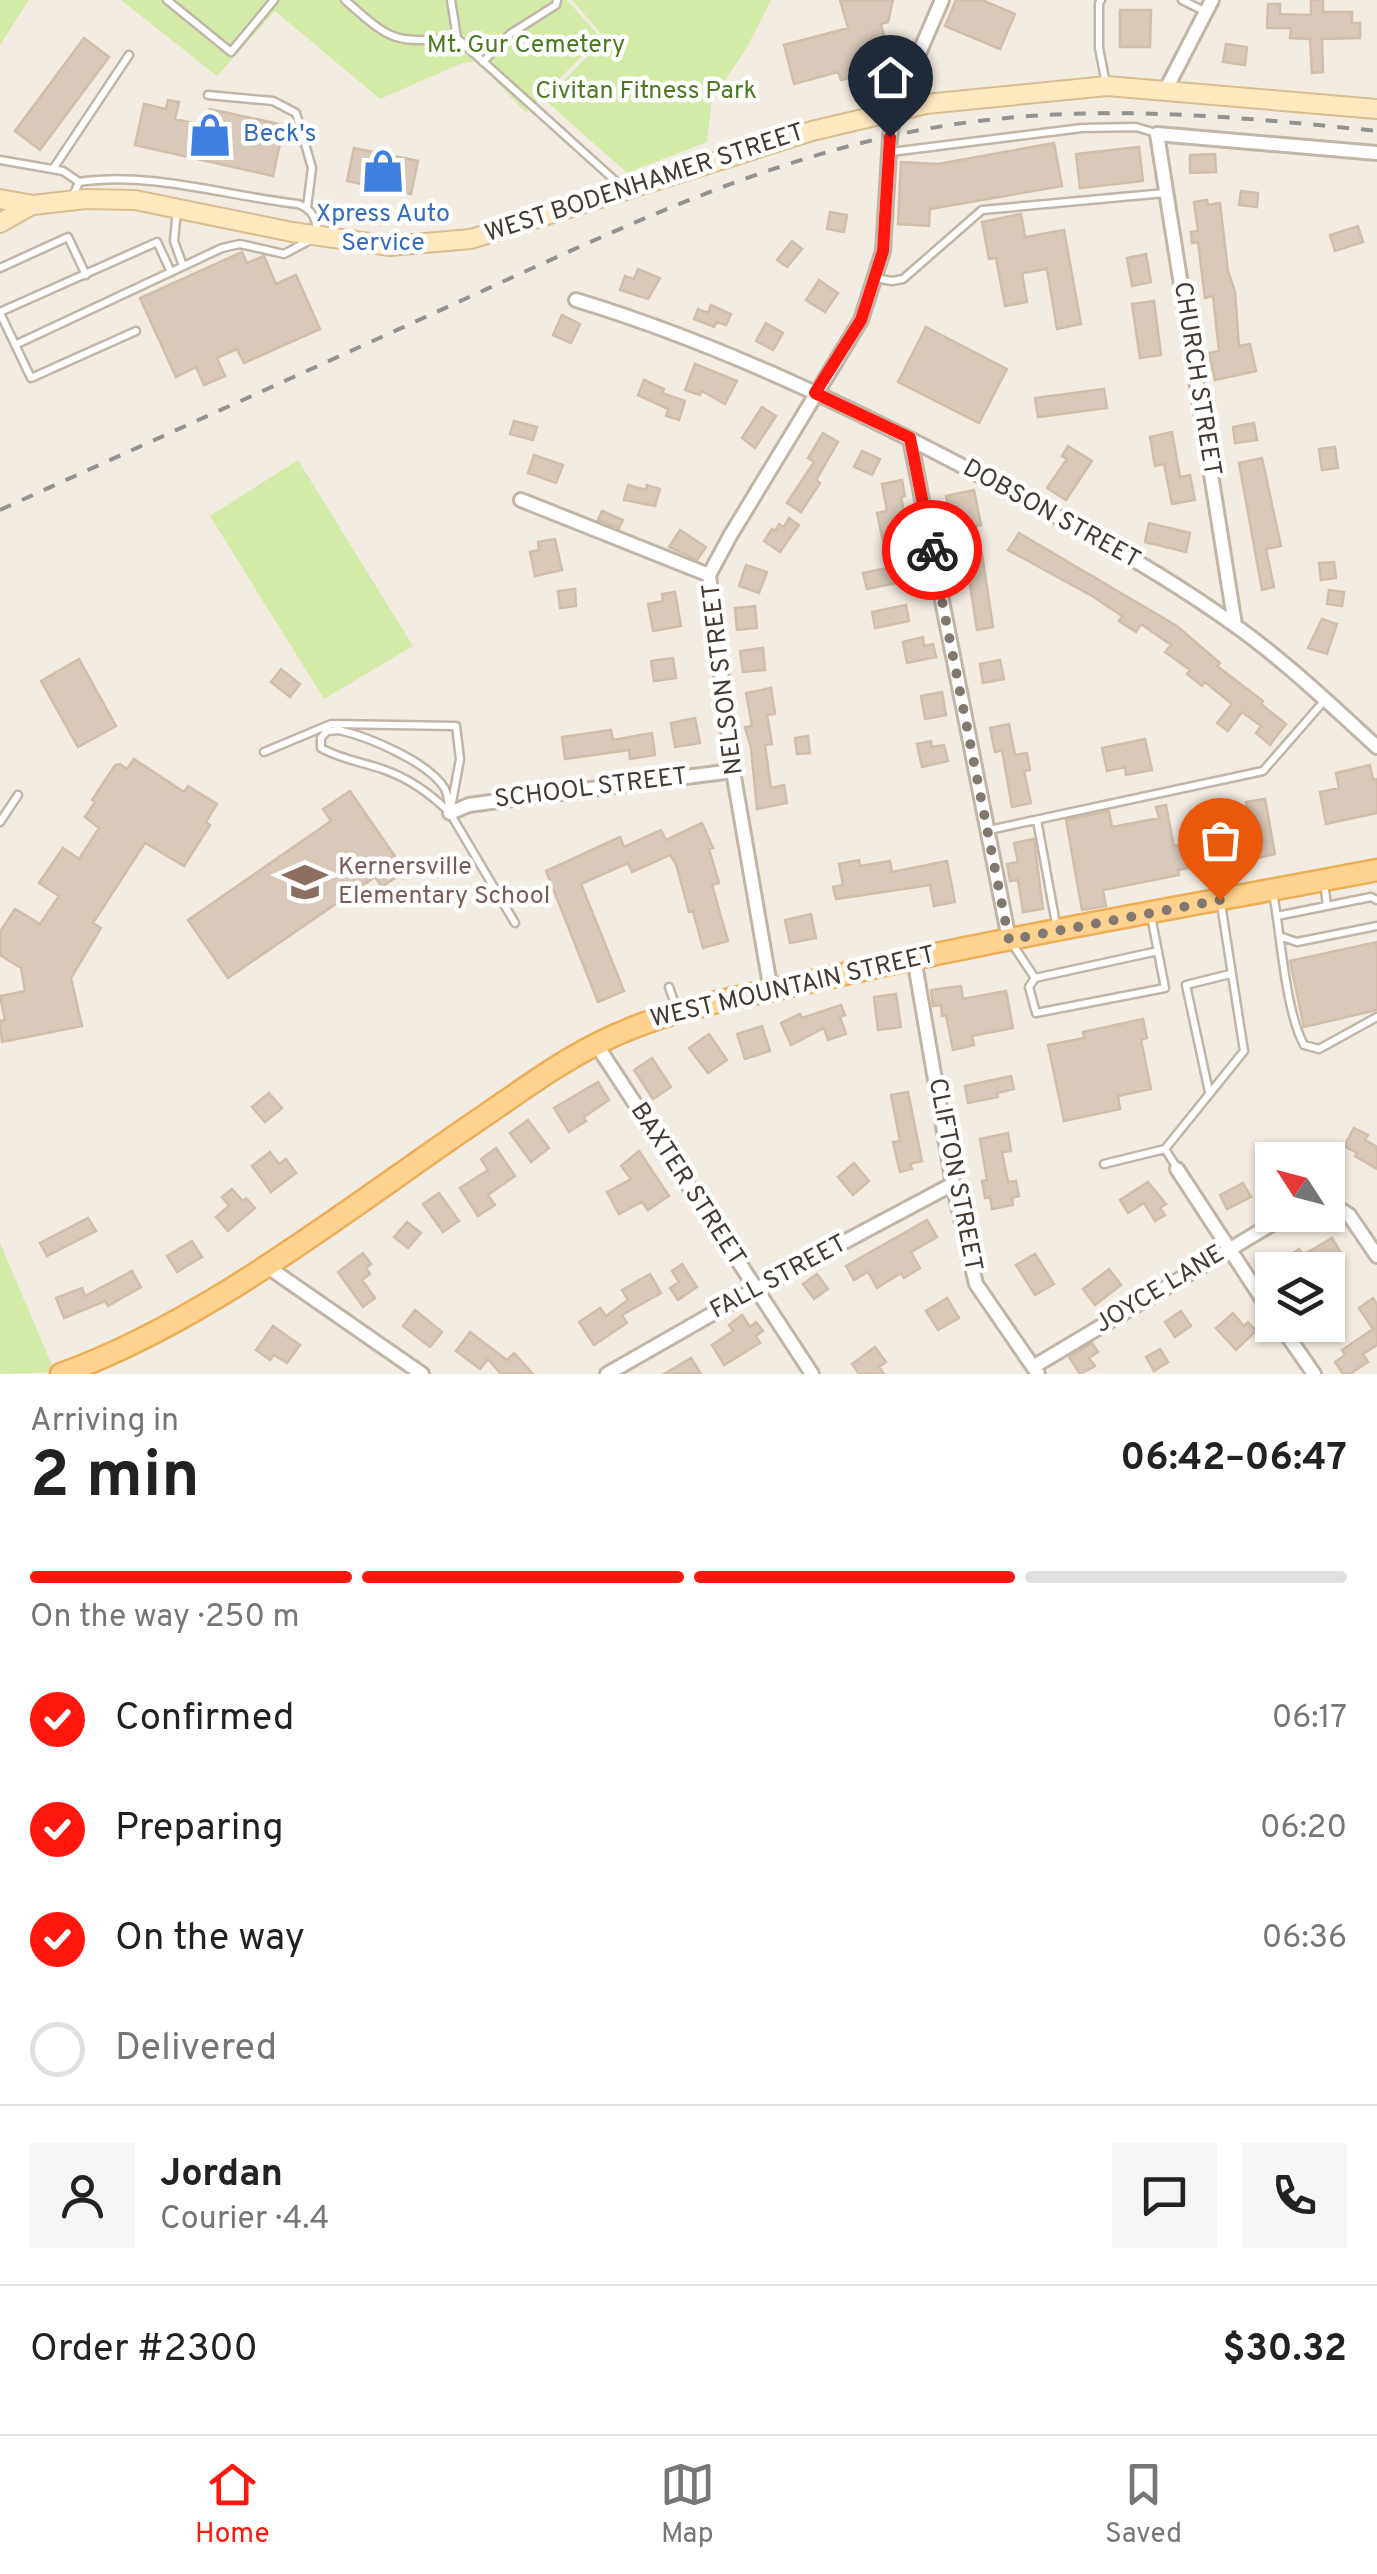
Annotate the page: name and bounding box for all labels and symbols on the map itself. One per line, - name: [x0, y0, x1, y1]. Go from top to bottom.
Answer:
- park label: Mt. Gur Cemetery: [427, 30, 625, 62]
- pin: [848, 35, 933, 138]
- park label: Civitan Fitness Park: [535, 76, 757, 108]
- shop icon: Beck's: [186, 111, 234, 159]
- street label: WEST BODENHAMER STREET: [481, 117, 809, 251]
- place label: Beck's: [243, 119, 316, 151]
- shop icon: Xpress Auto Service: [359, 147, 407, 195]
- place label: Xpress Auto Service: [316, 199, 450, 260]
- street label: CHURCH STREET: [1165, 280, 1227, 478]
- street label: DOBSON STREET: [957, 453, 1145, 577]
- courier: [882, 500, 982, 600]
- street label: NELSON STREET: [696, 581, 752, 777]
- street label: SCHOOL STREET: [493, 761, 689, 817]
- pin: [1178, 798, 1263, 901]
- place label: Kernersville Elementary School: [338, 852, 550, 913]
- school or university icon: Kernersville Elementary School: [281, 858, 329, 906]
- street label: WEST MOUNTAIN STREET: [648, 940, 938, 1036]
- street label: CLIFTON STREET: [920, 1076, 988, 1274]
- street label: BAXTER STREET: [622, 1097, 752, 1273]
- north arrow: [1255, 1142, 1345, 1232]
- street label: FALL STREET: [705, 1229, 853, 1327]
- street label: JOYCE LANE: [1089, 1239, 1231, 1341]

